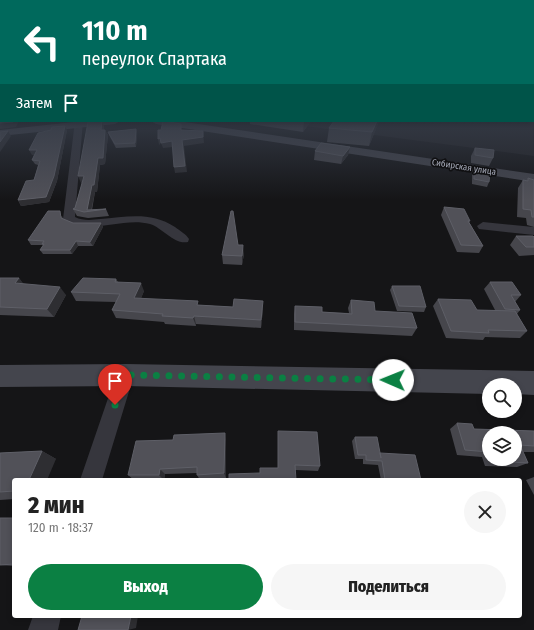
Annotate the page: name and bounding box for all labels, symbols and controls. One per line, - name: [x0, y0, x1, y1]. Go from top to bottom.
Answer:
- text: 110 m: [82, 14, 148, 47]
- icon: left: [16, 16, 68, 68]
- text: переулок Спартака: [82, 48, 227, 70]
- icon: arrive: [60, 92, 82, 114]
- text: Затем: [16, 94, 52, 112]
- street label: Сибирская улица: [431, 157, 497, 177]
- position arrow: [372, 359, 414, 401]
- pin: [98, 364, 132, 405]
- icon: arrive: [104, 370, 126, 392]
- map controls: [482, 378, 522, 466]
- button: search: [482, 378, 522, 418]
- button: layers: [482, 426, 522, 466]
- text: 2 мин: [28, 491, 84, 519]
- button: close: [464, 491, 506, 533]
- text: 120 m · 18:37: [28, 520, 93, 535]
- button: Выход: [28, 564, 263, 610]
- button: Поделиться: [271, 564, 506, 610]

